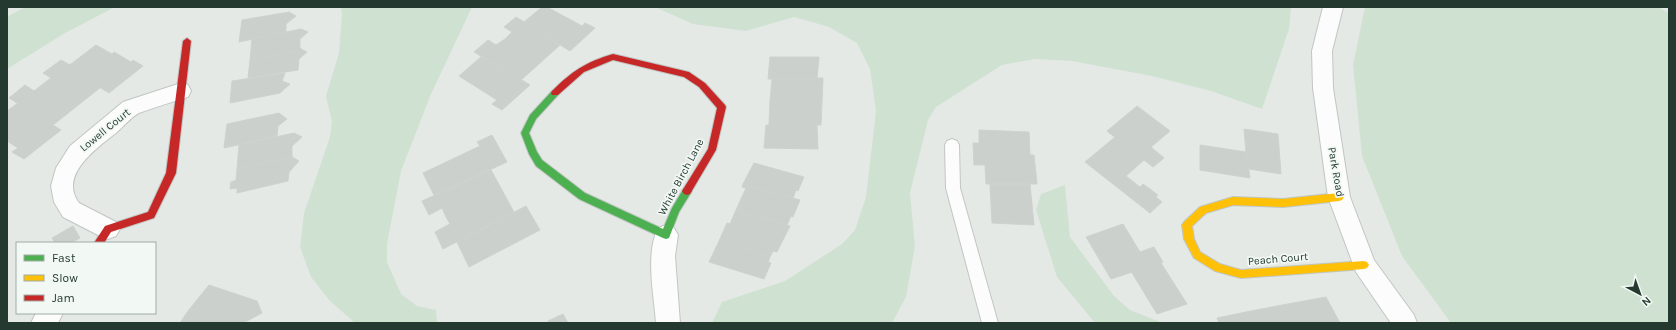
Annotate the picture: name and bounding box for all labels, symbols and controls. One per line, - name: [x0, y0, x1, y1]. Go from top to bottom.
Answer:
- street label: Lowell Court: [77, 106, 133, 154]
- street label: White Birch Lane: [655, 136, 707, 217]
- street label: Park Road: [1325, 146, 1347, 198]
- legend: [16, 242, 156, 314]
- street label: Peach Court: [1247, 250, 1309, 268]
- text: Fast: [52, 251, 76, 265]
- text: Slow: [52, 271, 78, 285]
- north arrow: [1620, 274, 1660, 314]
- text: Jam: [52, 291, 75, 305]
- text: N: [1639, 294, 1653, 309]

